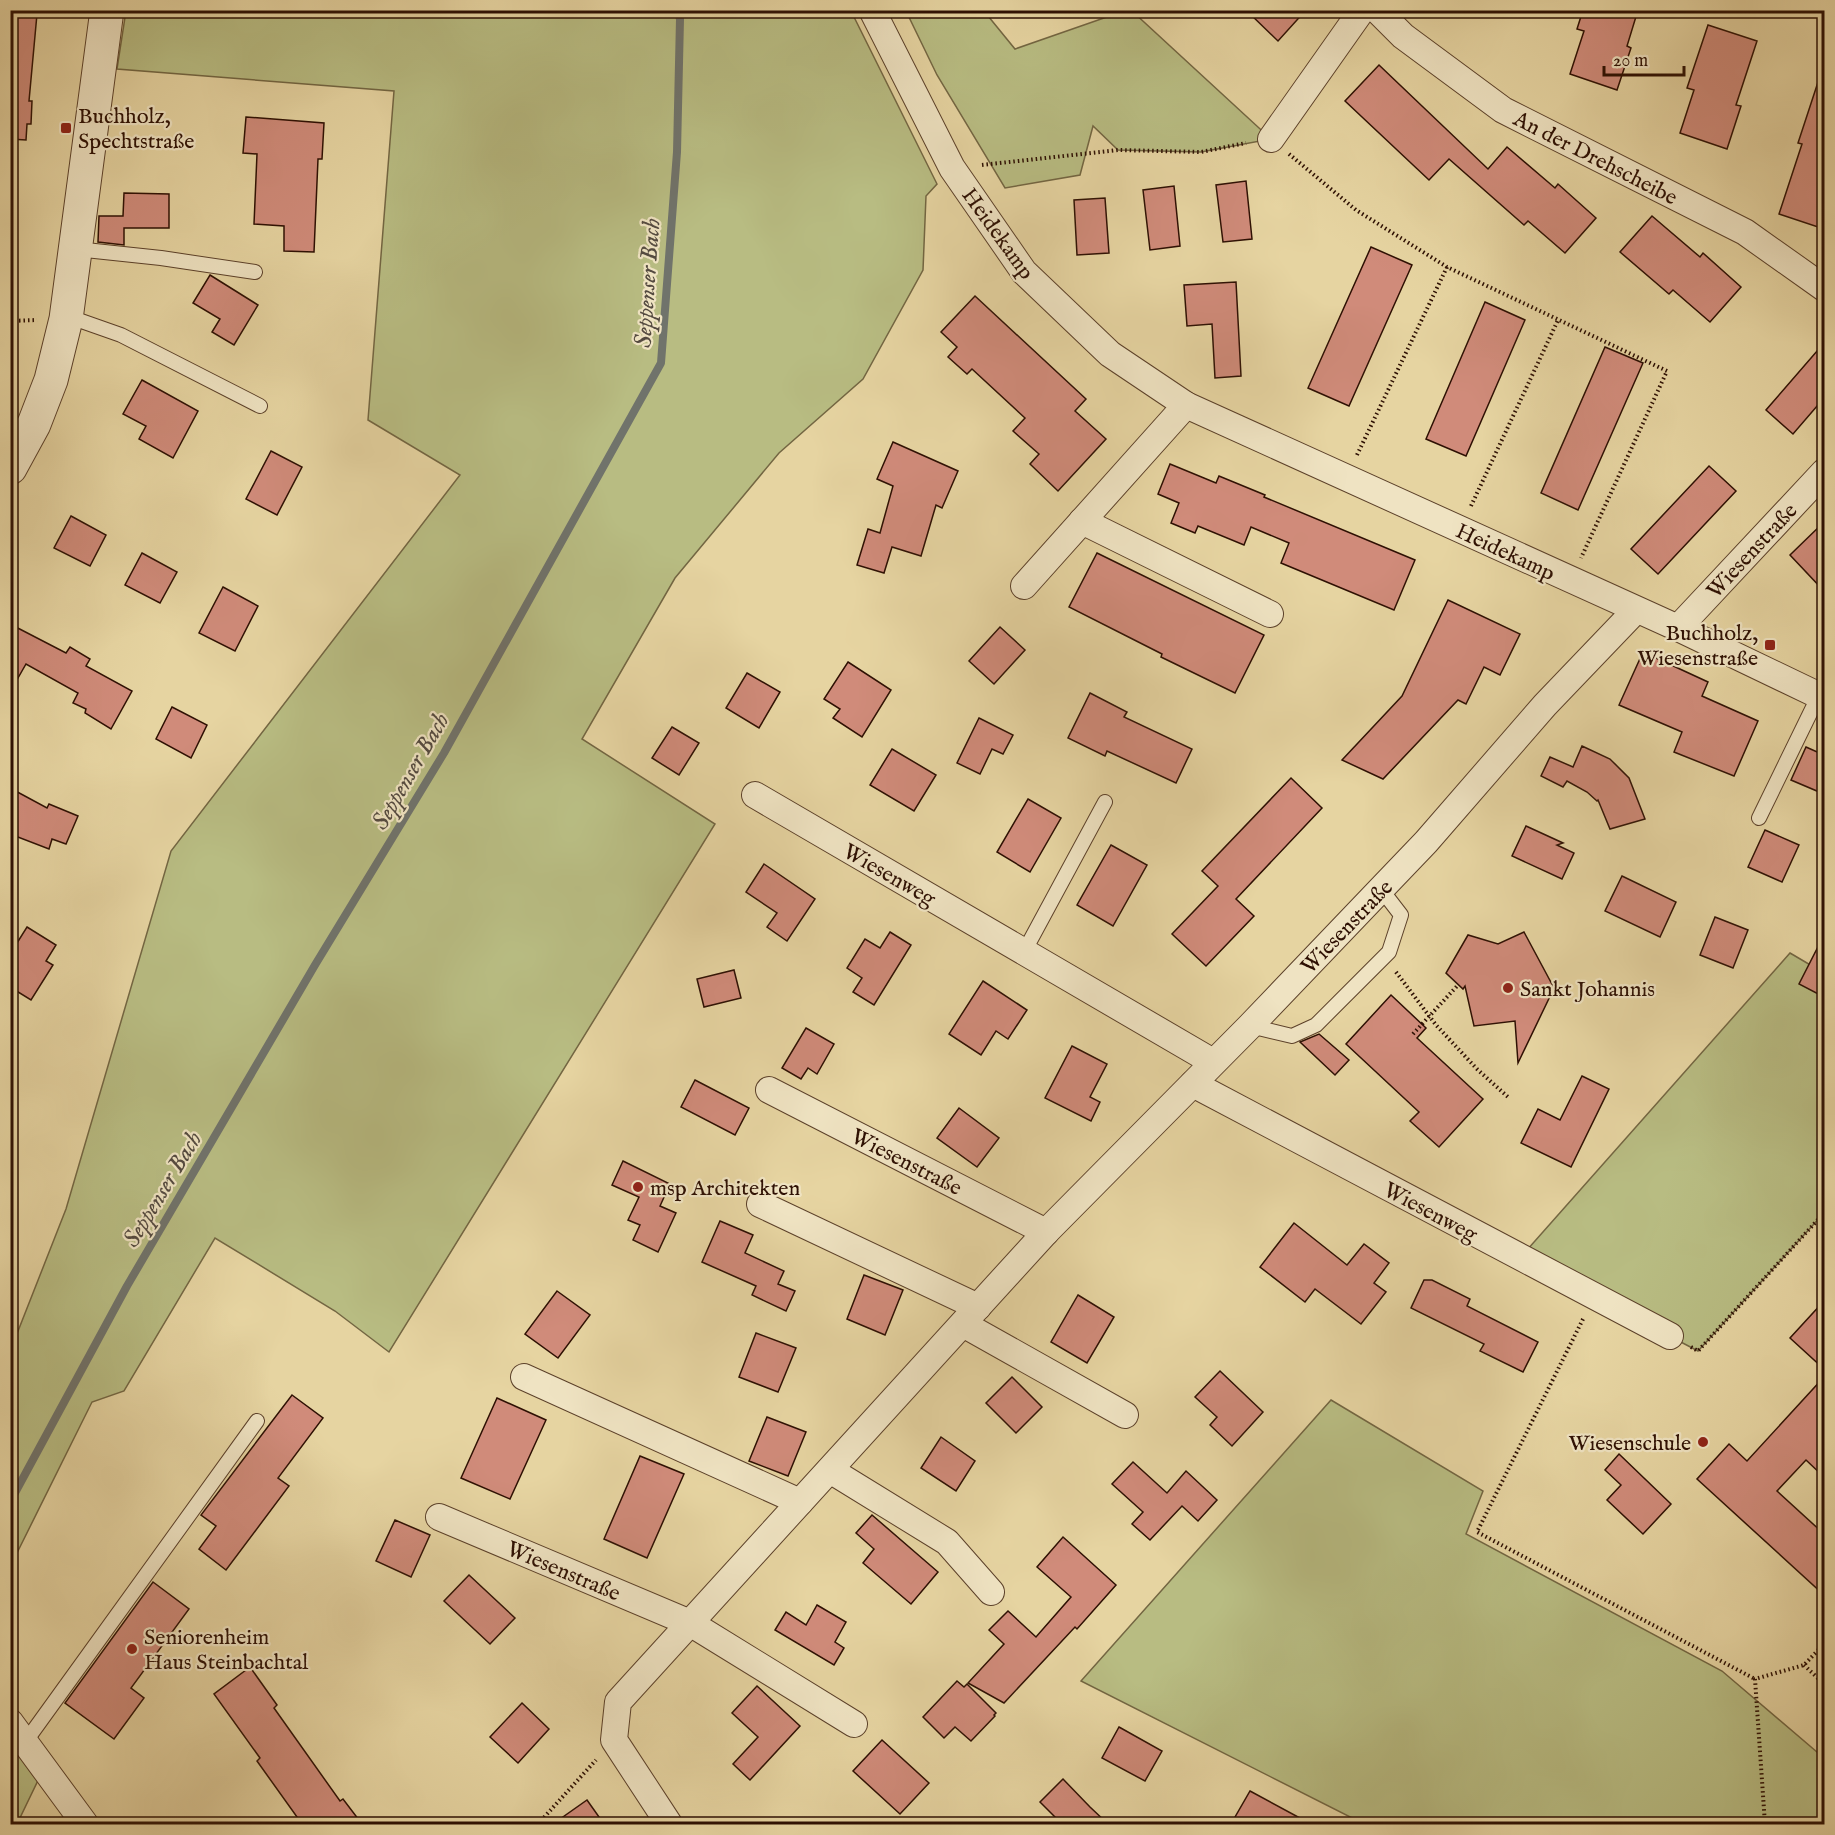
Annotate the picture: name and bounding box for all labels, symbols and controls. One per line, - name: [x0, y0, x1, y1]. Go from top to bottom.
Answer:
- scale bar: [1604, 39, 1684, 77]
- text: 20 m: [1613, 50, 1648, 73]
- place label: Buchholz, Spechtstraße: [78, 103, 194, 156]
- street label: An der Drehscheibe: [1508, 105, 1682, 212]
- marker: Buchholz, Spechtstraße: [59, 121, 73, 135]
- street label: Heidekamp: [955, 183, 1040, 286]
- water label: Seppenser Bach: [629, 217, 668, 349]
- street label: Wiesenstraße: [1701, 498, 1804, 605]
- street label: Heidekamp: [1451, 518, 1559, 588]
- place label: Buchholz, Wiesenstraße: [1637, 620, 1758, 673]
- marker: Buchholz, Wiesenstraße: [1763, 638, 1777, 652]
- water label: Seppenser Bach: [365, 708, 457, 836]
- street label: Wiesenweg: [838, 838, 941, 914]
- street label: Wiesenstraße: [1295, 874, 1399, 981]
- place label: Sankt Johannis: [1520, 976, 1655, 1004]
- marker: Sankt Johannis: [1501, 981, 1515, 995]
- street label: Wiesenstraße: [846, 1123, 966, 1203]
- water label: Seppenser Bach: [117, 1126, 210, 1253]
- place label: msp Architekten: [650, 1175, 800, 1203]
- street label: Wiesenweg: [1378, 1176, 1483, 1250]
- marker: msp Architekten: [631, 1180, 645, 1194]
- place label: Wiesenschule: [1568, 1430, 1691, 1458]
- marker: Wiesenschule: [1696, 1435, 1710, 1449]
- street label: Wiesenstraße: [502, 1535, 624, 1608]
- place label: Seniorenheim Haus Steinbachtal: [144, 1624, 308, 1677]
- marker: Seniorenheim Haus Steinbachtal: [125, 1642, 139, 1656]

